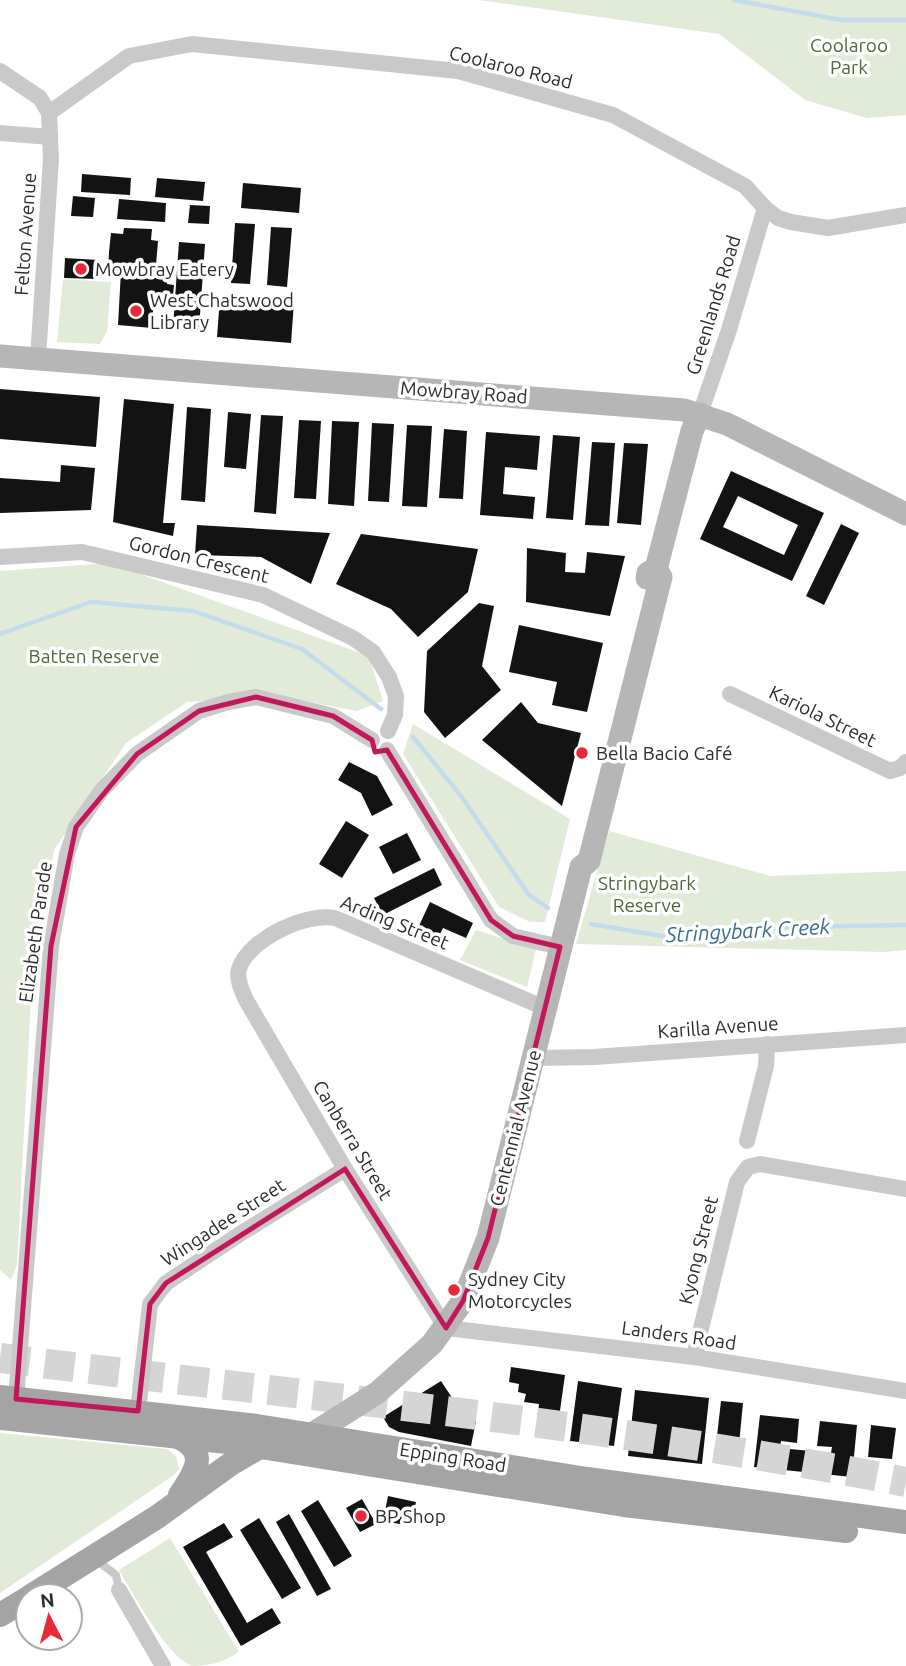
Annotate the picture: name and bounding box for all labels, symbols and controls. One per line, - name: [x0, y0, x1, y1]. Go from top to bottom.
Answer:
- park label: Coolaroo Park: [810, 34, 888, 78]
- street label: Coolaroo Road: [447, 41, 575, 93]
- street label: Felton Avenue: [10, 172, 40, 296]
- street label: Greenlands Road: [681, 233, 745, 377]
- place label: Mowbray Eatery: [95, 258, 234, 280]
- marker: Mowbray Eatery: [73, 261, 89, 277]
- place label: West Chatswood Library: [150, 289, 294, 333]
- marker: West Chatswood Library: [128, 303, 144, 319]
- street label: Mowbray Road: [400, 377, 528, 407]
- street label: Gordon Crescent: [127, 531, 272, 587]
- park label: Batten Reserve: [29, 645, 159, 667]
- street label: Kariola Street: [766, 681, 881, 752]
- place label: Bella Bacio Café: [596, 742, 733, 764]
- marker: Bella Bacio Café: [574, 745, 590, 761]
- street label: Elizabeth Parade: [14, 860, 56, 1004]
- park label: Stringybark Reserve: [598, 872, 696, 916]
- street label: Arding Street: [338, 890, 453, 954]
- water label: Stringybark Creek: [664, 914, 831, 946]
- street label: Karilla Avenue: [657, 1012, 779, 1042]
- street label: Centennial Avenue: [485, 1048, 545, 1208]
- street label: Canberra Street: [309, 1076, 398, 1204]
- street label: Wingadee Street: [157, 1173, 290, 1270]
- street label: Kyong Street: [674, 1193, 722, 1306]
- place label: Sydney City Motorcycles: [468, 1268, 572, 1312]
- marker: Sydney City Motorcycles: [446, 1282, 462, 1298]
- street label: Landers Road: [620, 1316, 738, 1354]
- street label: Epping Road: [398, 1438, 508, 1476]
- place label: BP Shop: [375, 1505, 446, 1527]
- marker: BP Shop: [353, 1508, 369, 1524]
- north arrow: [14, 1582, 84, 1652]
- text: N: [39, 1588, 55, 1612]

